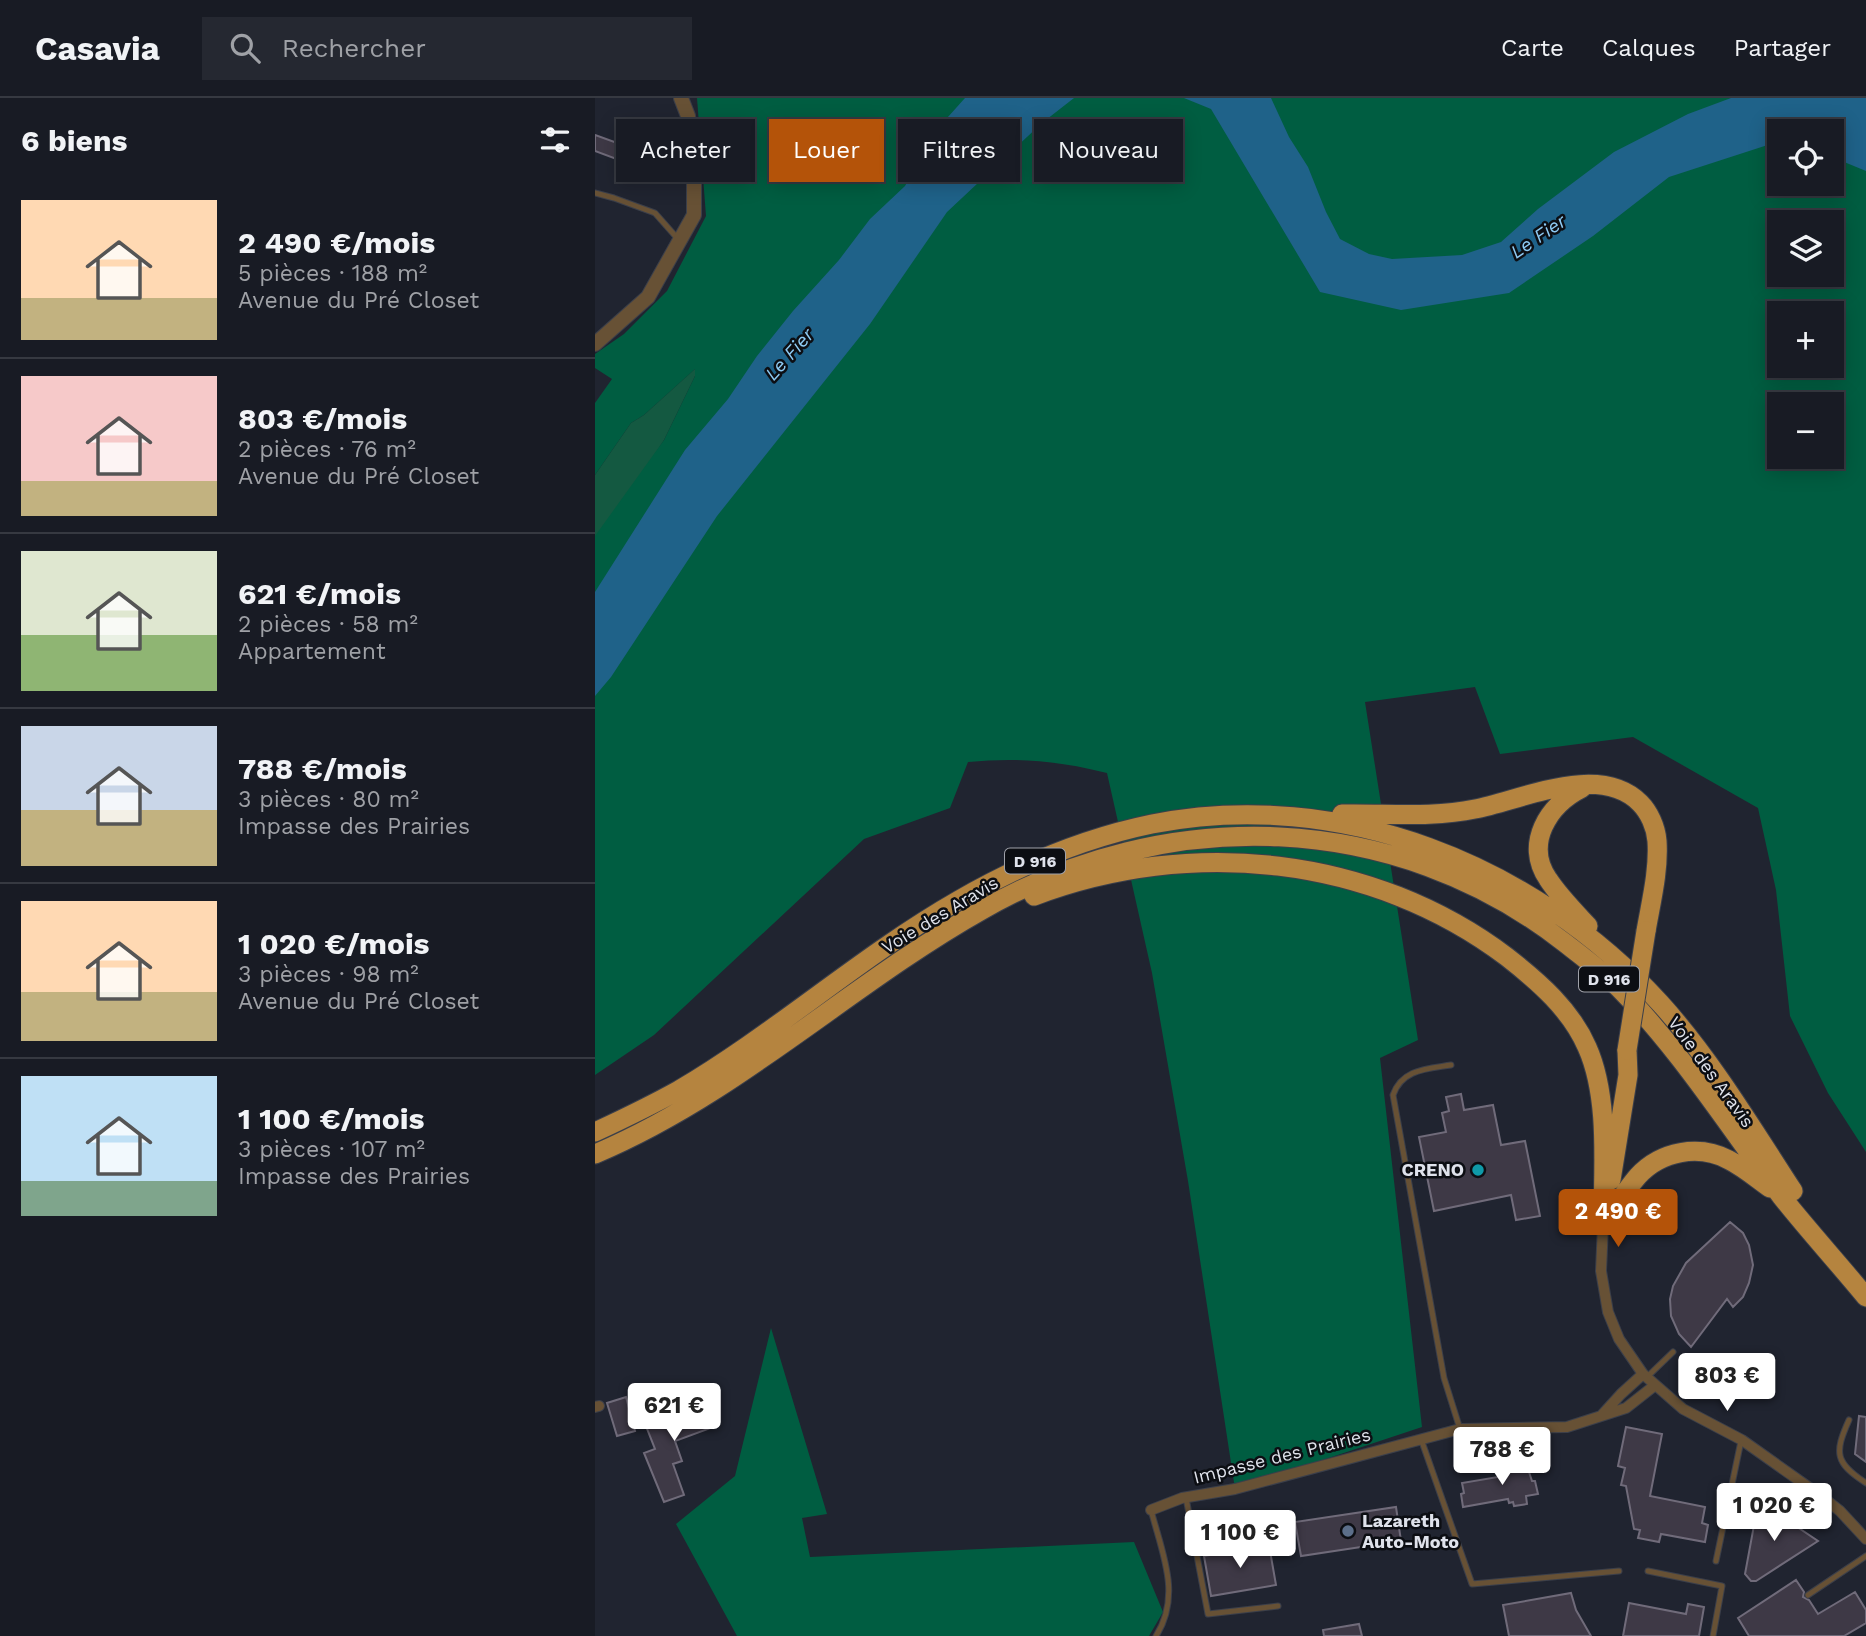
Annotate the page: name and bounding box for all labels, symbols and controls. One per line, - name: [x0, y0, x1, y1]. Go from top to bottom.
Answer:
- search box: [202, 17, 692, 80]
- text: Casavia: [35, 29, 160, 68]
- icon: search: [226, 29, 264, 67]
- text: Rechercher: [282, 33, 426, 63]
- text: Carte: [1501, 34, 1564, 62]
- text: Calques: [1602, 34, 1696, 62]
- text: Partager: [1734, 34, 1831, 62]
- chip: Acheter: [616, 119, 755, 182]
- chip: Louer: [769, 119, 884, 182]
- chip: Filtres: [898, 119, 1020, 182]
- chip: Nouveau: [1034, 119, 1183, 182]
- map controls: [1767, 119, 1844, 469]
- button: locate: [1767, 119, 1844, 196]
- icon: filters: [536, 121, 574, 159]
- text: 6 biens: [21, 123, 128, 158]
- water label: Le Fier: [1506, 209, 1571, 263]
- button: layers: [1767, 210, 1844, 287]
- text: 2 490 €/mois: [238, 225, 435, 260]
- icon: home: [77, 228, 161, 312]
- text: 5 pièces · 188 m²: [238, 260, 427, 287]
- text: Avenue du Pré Closet: [238, 287, 479, 314]
- button: +: [1767, 301, 1844, 378]
- water label: Le Fier: [760, 323, 819, 385]
- button: −: [1767, 392, 1844, 469]
- text: 803 €/mois: [238, 401, 407, 436]
- icon: home: [77, 404, 161, 488]
- text: 2 pièces · 76 m²: [238, 436, 416, 463]
- text: Avenue du Pré Closet: [238, 463, 479, 490]
- text: 621 €/mois: [238, 576, 401, 611]
- icon: home: [77, 579, 161, 663]
- text: 2 pièces · 58 m²: [238, 611, 418, 638]
- text: Appartement: [238, 638, 386, 665]
- text: 788 €/mois: [238, 751, 407, 786]
- icon: home: [77, 754, 161, 838]
- text: 3 pièces · 80 m²: [238, 786, 419, 813]
- text: Impasse des Prairies: [238, 813, 470, 840]
- road number: D 916: [1005, 848, 1065, 874]
- street label: Voie des Aravis: [878, 872, 1002, 958]
- text: 1 020 €/mois: [238, 926, 430, 961]
- icon: home: [77, 929, 161, 1013]
- text: 3 pièces · 98 m²: [238, 961, 419, 988]
- road number: D 916: [1579, 966, 1639, 992]
- text: Avenue du Pré Closet: [238, 988, 479, 1015]
- street label: Voie des Aravis: [1664, 1012, 1759, 1131]
- text: 1 100 €/mois: [238, 1101, 424, 1136]
- icon: home: [77, 1104, 161, 1188]
- text: 3 pièces · 107 m²: [238, 1136, 425, 1163]
- place label: CRENO: [1401, 1159, 1464, 1180]
- marker: CRENO: [1470, 1162, 1486, 1178]
- text: Impasse des Prairies: [238, 1163, 470, 1190]
- pin: 2 490 €: [1553, 1190, 1683, 1249]
- text: 2 490 €: [1575, 1198, 1661, 1225]
- pin: 803 €: [1678, 1354, 1776, 1413]
- text: 803 €: [1694, 1362, 1760, 1389]
- pin: 621 €: [625, 1384, 723, 1443]
- text: 621 €: [644, 1392, 704, 1419]
- street label: Impasse des Prairies: [1191, 1423, 1373, 1488]
- pin: 788 €: [1453, 1428, 1551, 1487]
- text: 788 €: [1469, 1436, 1535, 1463]
- pin: 1 020 €: [1709, 1484, 1839, 1543]
- text: 1 020 €: [1733, 1492, 1815, 1519]
- pin: 1 100 €: [1175, 1510, 1305, 1570]
- place label: Lazareth Auto-Moto: [1362, 1510, 1459, 1552]
- text: 1 100 €: [1201, 1519, 1279, 1546]
- marker: Lazareth Auto-Moto: [1340, 1523, 1356, 1539]

